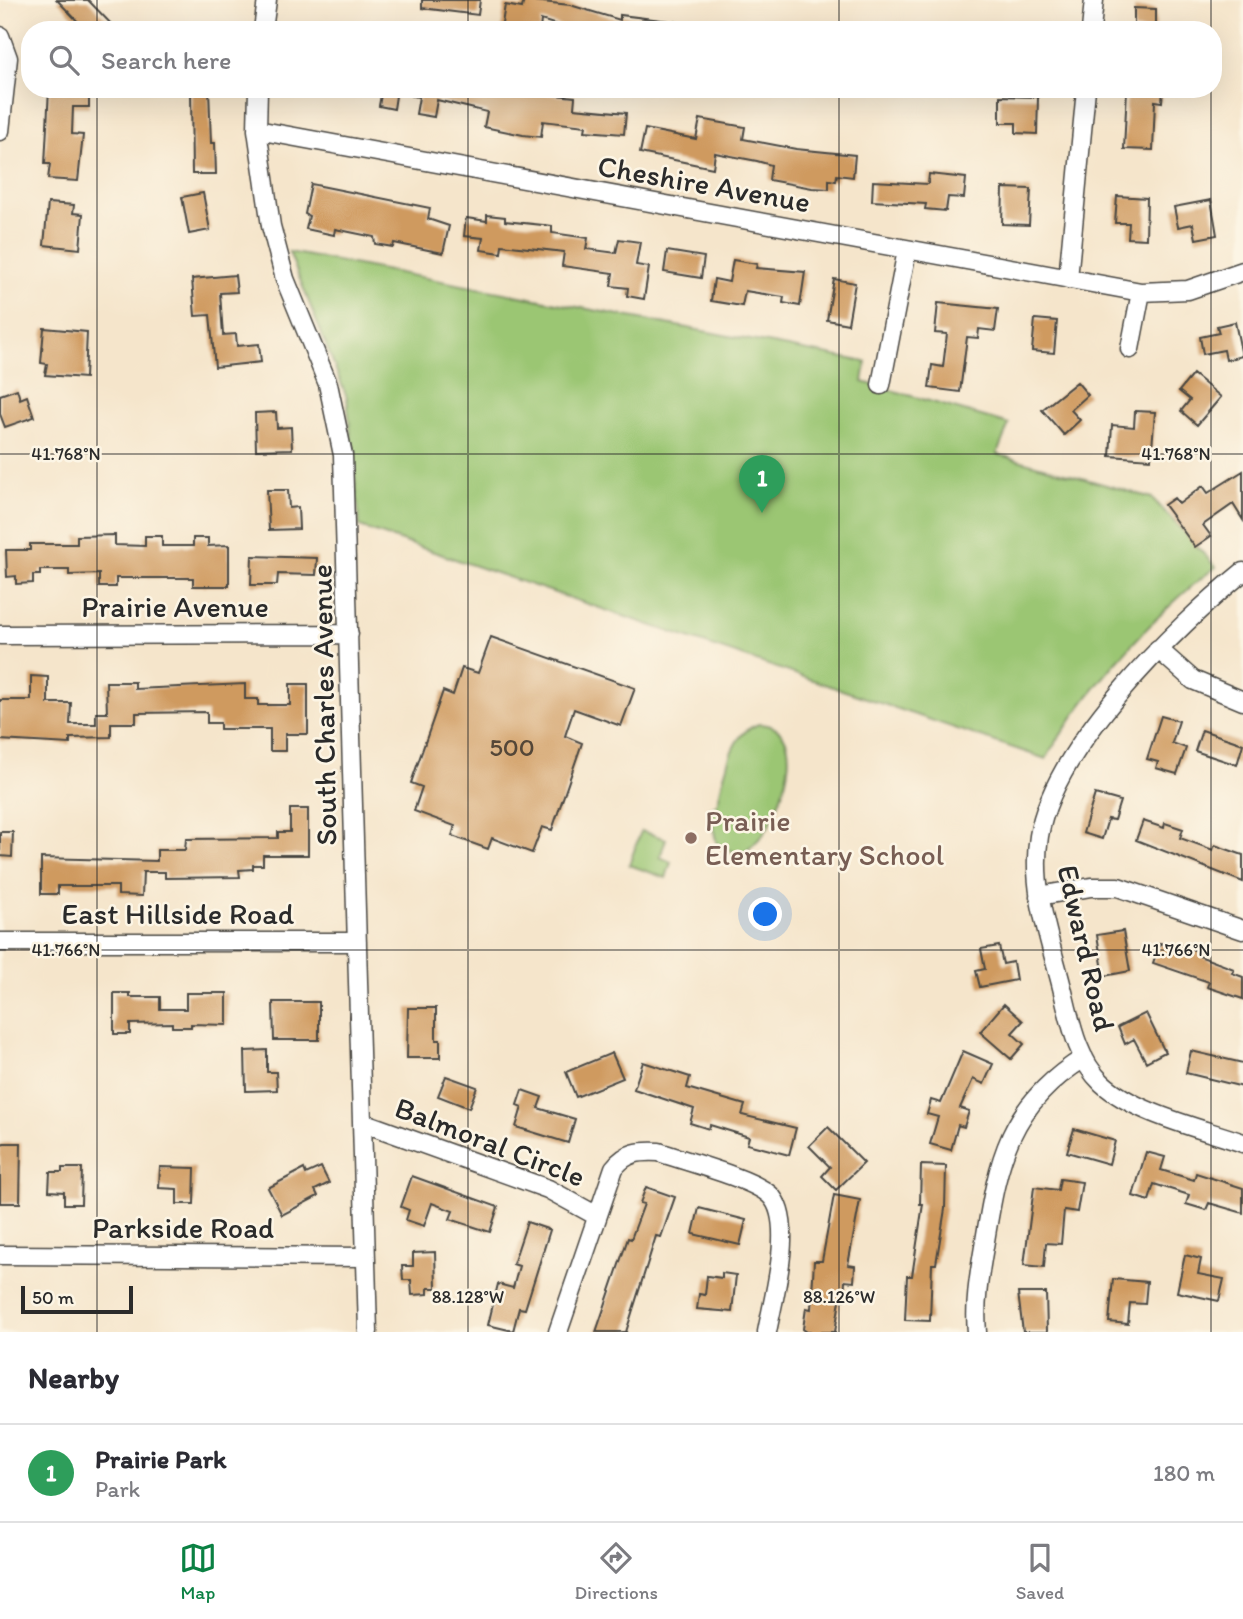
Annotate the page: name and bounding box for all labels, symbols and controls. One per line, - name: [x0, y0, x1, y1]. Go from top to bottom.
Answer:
- search box: [21, 21, 1222, 98]
- icon: search: [45, 41, 83, 79]
- text: Search here: [101, 44, 231, 76]
- street label: Cheshire Avenue: [595, 147, 813, 220]
- text: 41.768°N: [31, 443, 101, 465]
- text: 41.768°N: [1141, 443, 1211, 465]
- pin: 1: [739, 455, 785, 513]
- street label: South Charles Avenue: [303, 564, 344, 846]
- street label: Prairie Avenue: [81, 588, 269, 625]
- house number: 500: [489, 731, 535, 763]
- place label: Prairie Elementary School: [705, 802, 945, 873]
- marker: Prairie Elementary School: [683, 830, 699, 846]
- street label: Edward Road: [1049, 861, 1124, 1035]
- street label: East Hillside Road: [62, 895, 295, 932]
- your location: [748, 897, 782, 931]
- text: 41.766°N: [31, 939, 101, 961]
- text: 41.766°N: [1141, 939, 1211, 961]
- street label: Balmoral Circle: [390, 1088, 590, 1195]
- street label: Parkside Road: [92, 1209, 274, 1246]
- scale bar: [21, 1283, 133, 1315]
- text: 50 m: [32, 1286, 74, 1309]
- text: 88.128°W: [432, 1286, 504, 1308]
- text: 88.126°W: [803, 1286, 875, 1308]
- text: Nearby: [28, 1359, 119, 1396]
- text: Prairie Park: [95, 1443, 226, 1475]
- text: 1: [46, 1459, 56, 1487]
- text: 180 m: [1153, 1459, 1215, 1487]
- text: Park: [95, 1475, 140, 1503]
- tab: Map: [179, 1539, 217, 1604]
- tab: Directions: [574, 1539, 658, 1604]
- tab: Saved: [1016, 1539, 1064, 1604]

